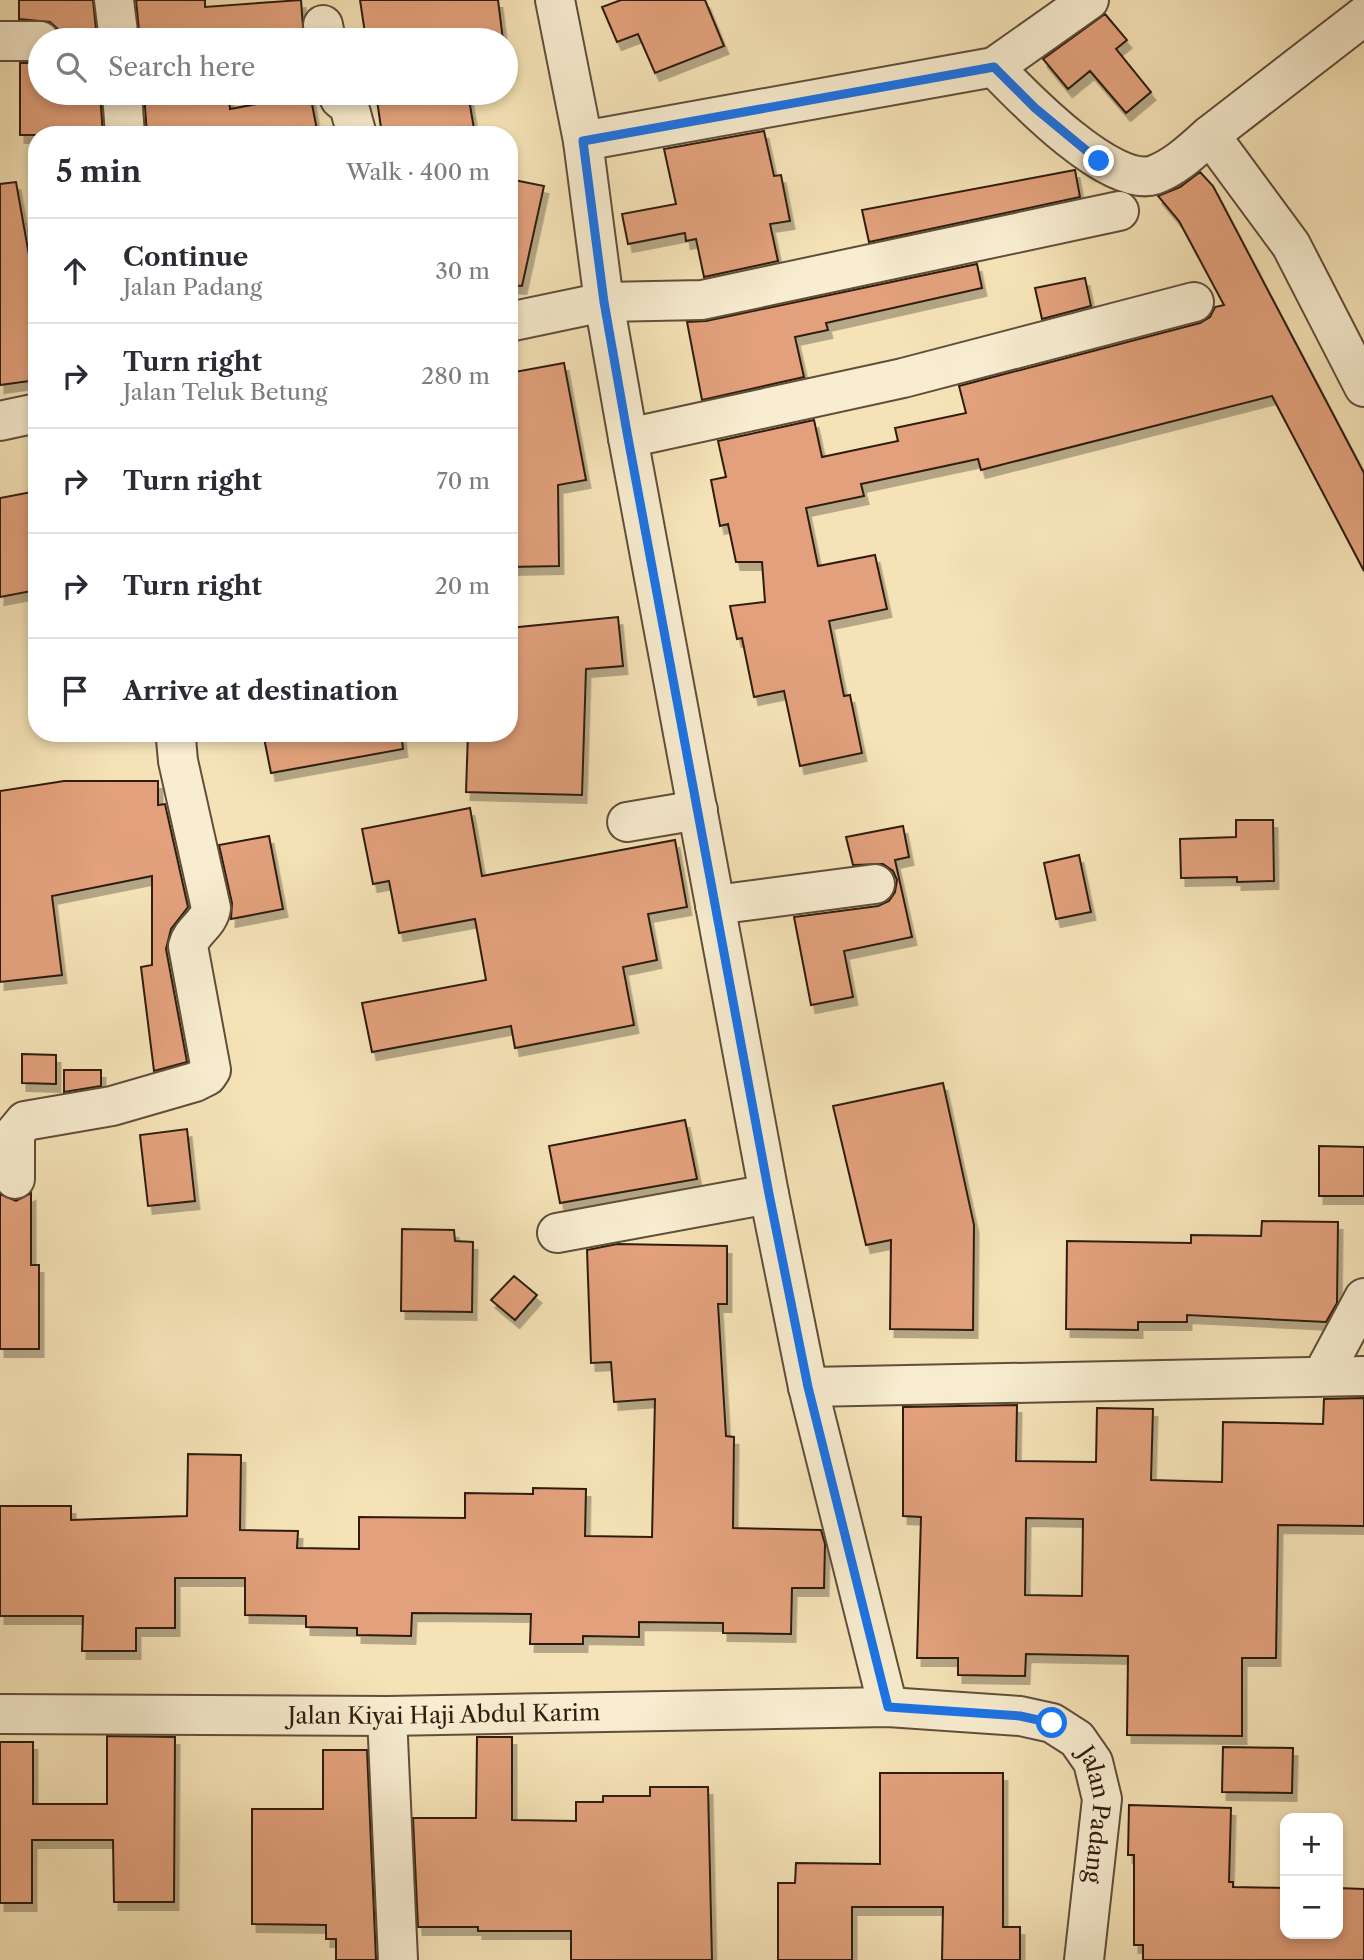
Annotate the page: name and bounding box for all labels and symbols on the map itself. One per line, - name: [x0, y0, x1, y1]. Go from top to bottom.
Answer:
- route end: [1083, 145, 1114, 176]
- street label: Jalan Kiyai Haji Abdul Karim: [285, 1698, 600, 1730]
- route start: [1036, 1707, 1067, 1738]
- street label: Jalan Padang: [1070, 1738, 1116, 1886]

